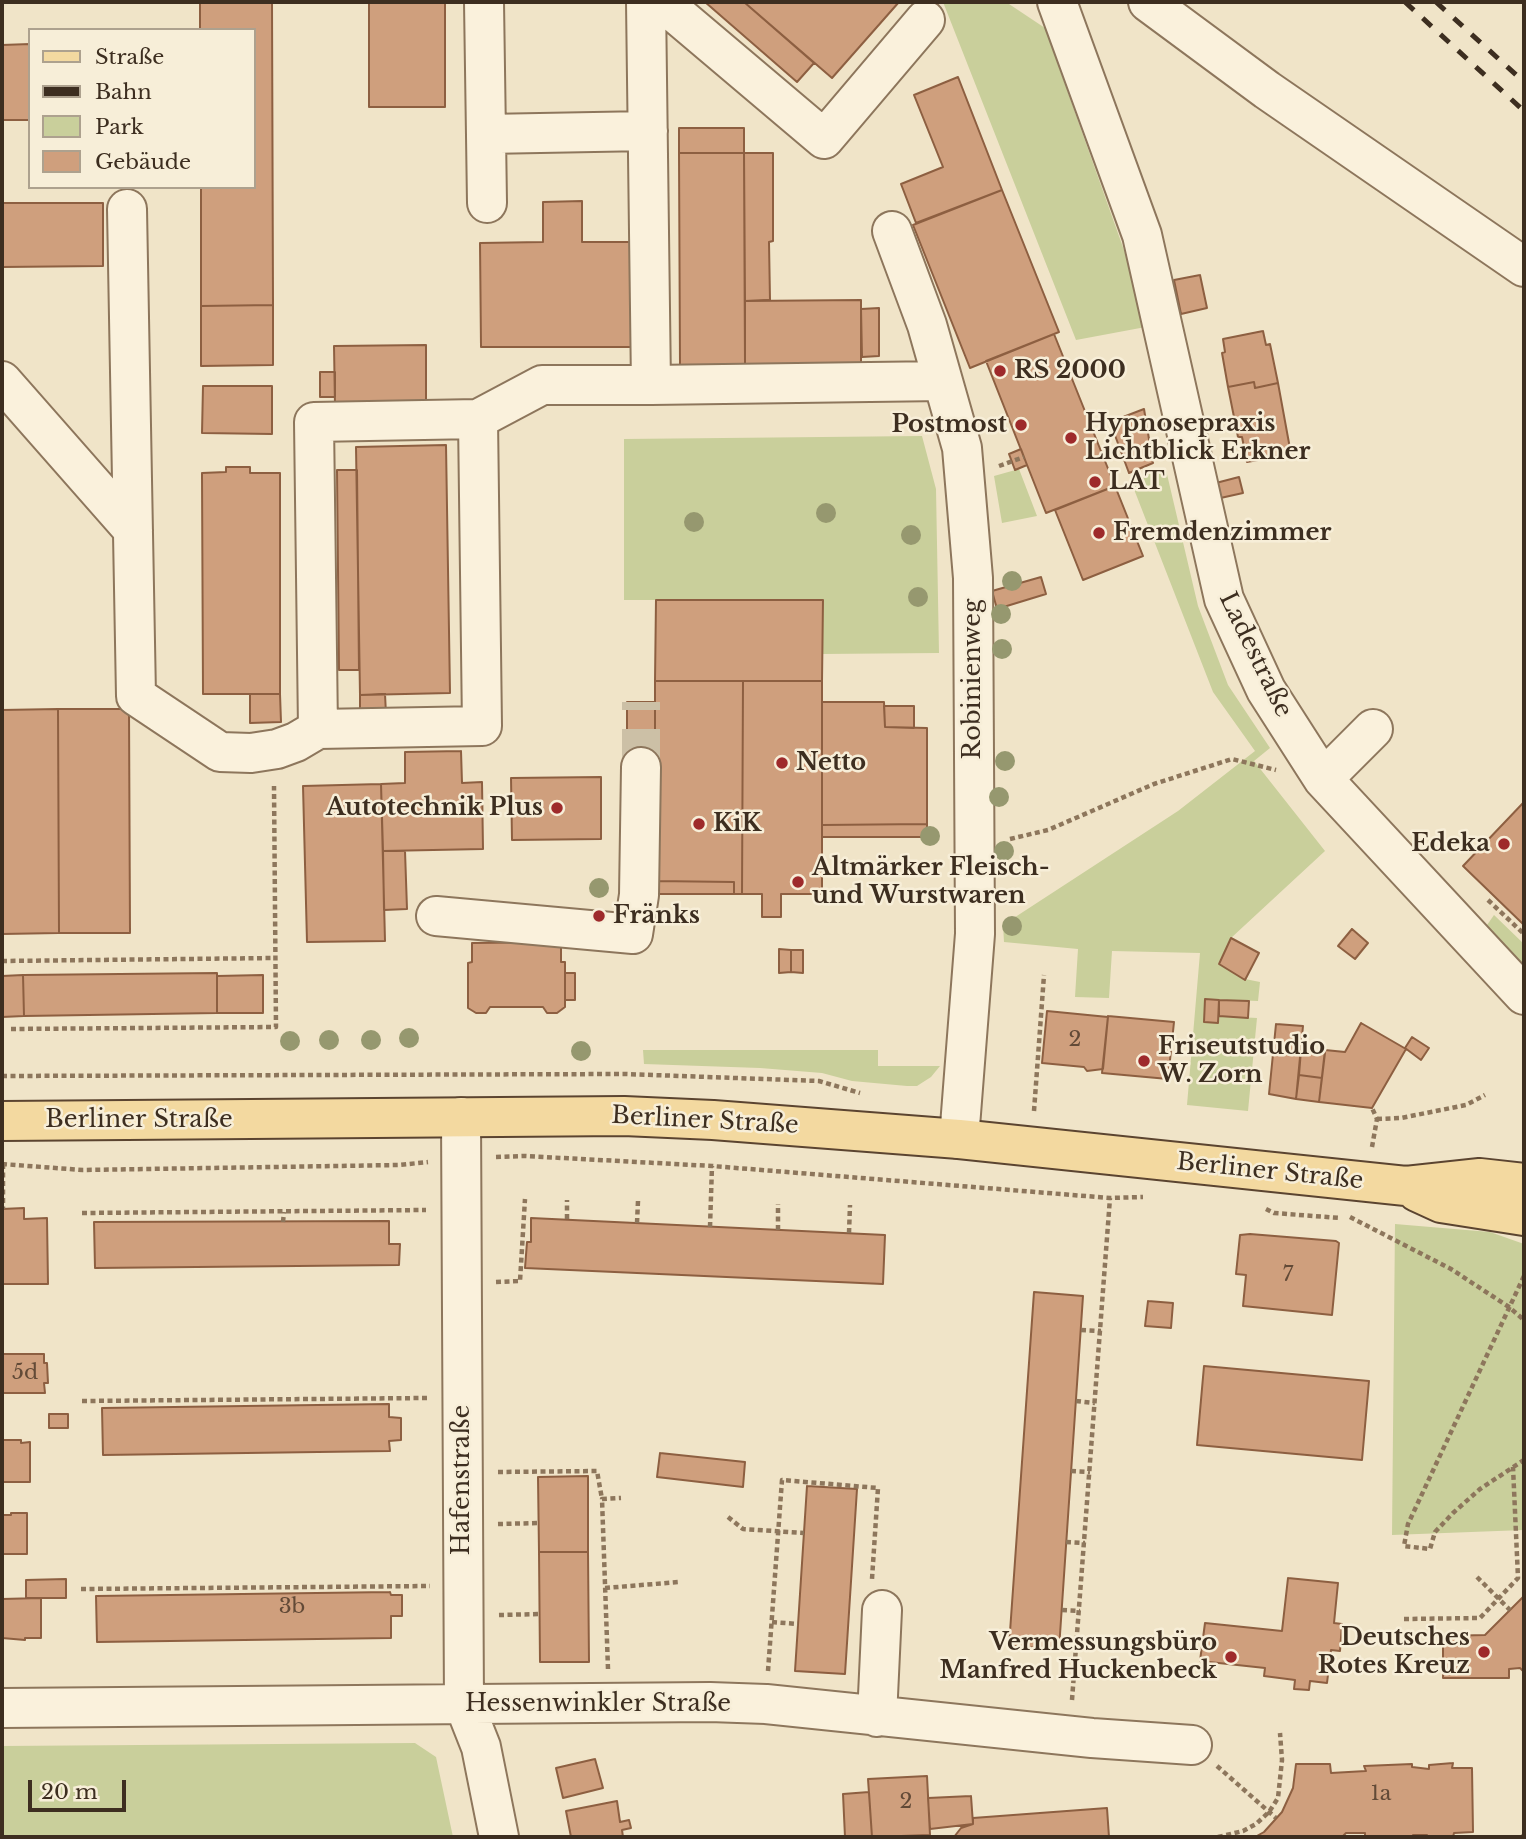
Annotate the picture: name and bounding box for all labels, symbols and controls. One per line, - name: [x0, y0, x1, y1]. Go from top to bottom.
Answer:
- legend: [28, 28, 256, 189]
- text: Straße: [95, 44, 164, 70]
- text: Bahn: [95, 79, 152, 105]
- text: Park: [95, 114, 144, 140]
- text: Gebäude: [95, 149, 191, 175]
- place label: RS 2000: [1014, 357, 1126, 385]
- marker: RS 2000: [992, 363, 1008, 379]
- place label: Hypnosepraxis Lichtblick Erkner: [1085, 410, 1311, 466]
- place label: Postmost: [891, 411, 1007, 439]
- marker: Postmost: [1013, 417, 1029, 433]
- marker: Hypnosepraxis Lichtblick Erkner: [1063, 430, 1079, 446]
- place label: LAT: [1109, 468, 1165, 496]
- marker: LAT: [1087, 474, 1103, 490]
- place label: Fremdenzimmer: [1113, 519, 1331, 547]
- marker: Fremdenzimmer: [1091, 525, 1107, 541]
- street label: Ladestraße: [1212, 588, 1298, 722]
- street label: Robinienweg: [959, 599, 987, 759]
- place label: Netto: [796, 749, 866, 777]
- marker: Netto: [774, 755, 790, 771]
- place label: Autotechnik Plus: [326, 794, 543, 822]
- marker: Autotechnik Plus: [549, 800, 565, 816]
- place label: KiK: [713, 810, 761, 838]
- marker: KiK: [691, 816, 707, 832]
- place label: Edeka: [1411, 830, 1490, 858]
- marker: Edeka: [1496, 836, 1512, 852]
- place label: Altmärker Fleisch- und Wurstwaren: [812, 854, 1050, 910]
- marker: Altmärker Fleisch- und Wurstwaren: [790, 874, 806, 890]
- place label: Fränks: [613, 902, 700, 930]
- marker: Fränks: [591, 908, 607, 924]
- house number: 2: [1069, 1027, 1081, 1053]
- place label: Friseutstudio W. Zorn: [1158, 1033, 1325, 1089]
- marker: Friseutstudio W. Zorn: [1136, 1053, 1152, 1069]
- street label: Berliner Straße: [611, 1102, 799, 1140]
- street label: Berliner Straße: [45, 1106, 233, 1134]
- street label: Berliner Straße: [1175, 1148, 1365, 1196]
- house number: 7: [1283, 1262, 1293, 1288]
- house number: 5d: [12, 1360, 38, 1386]
- street label: Hafenstraße: [448, 1405, 476, 1555]
- house number: 3b: [279, 1594, 305, 1620]
- place label: Deutsches Rotes Kreuz: [1318, 1624, 1470, 1680]
- place label: Vermessungsbüro Manfred Huckenbeck: [940, 1629, 1217, 1685]
- marker: Deutsches Rotes Kreuz: [1476, 1644, 1492, 1660]
- marker: Vermessungsbüro Manfred Huckenbeck: [1223, 1649, 1239, 1665]
- street label: Hessenwinkler Straße: [465, 1690, 731, 1718]
- scale bar: [32, 1766, 130, 1810]
- text: 20 m: [41, 1779, 98, 1805]
- house number: 1a: [1371, 1781, 1391, 1807]
- house number: 2: [900, 1789, 912, 1815]

